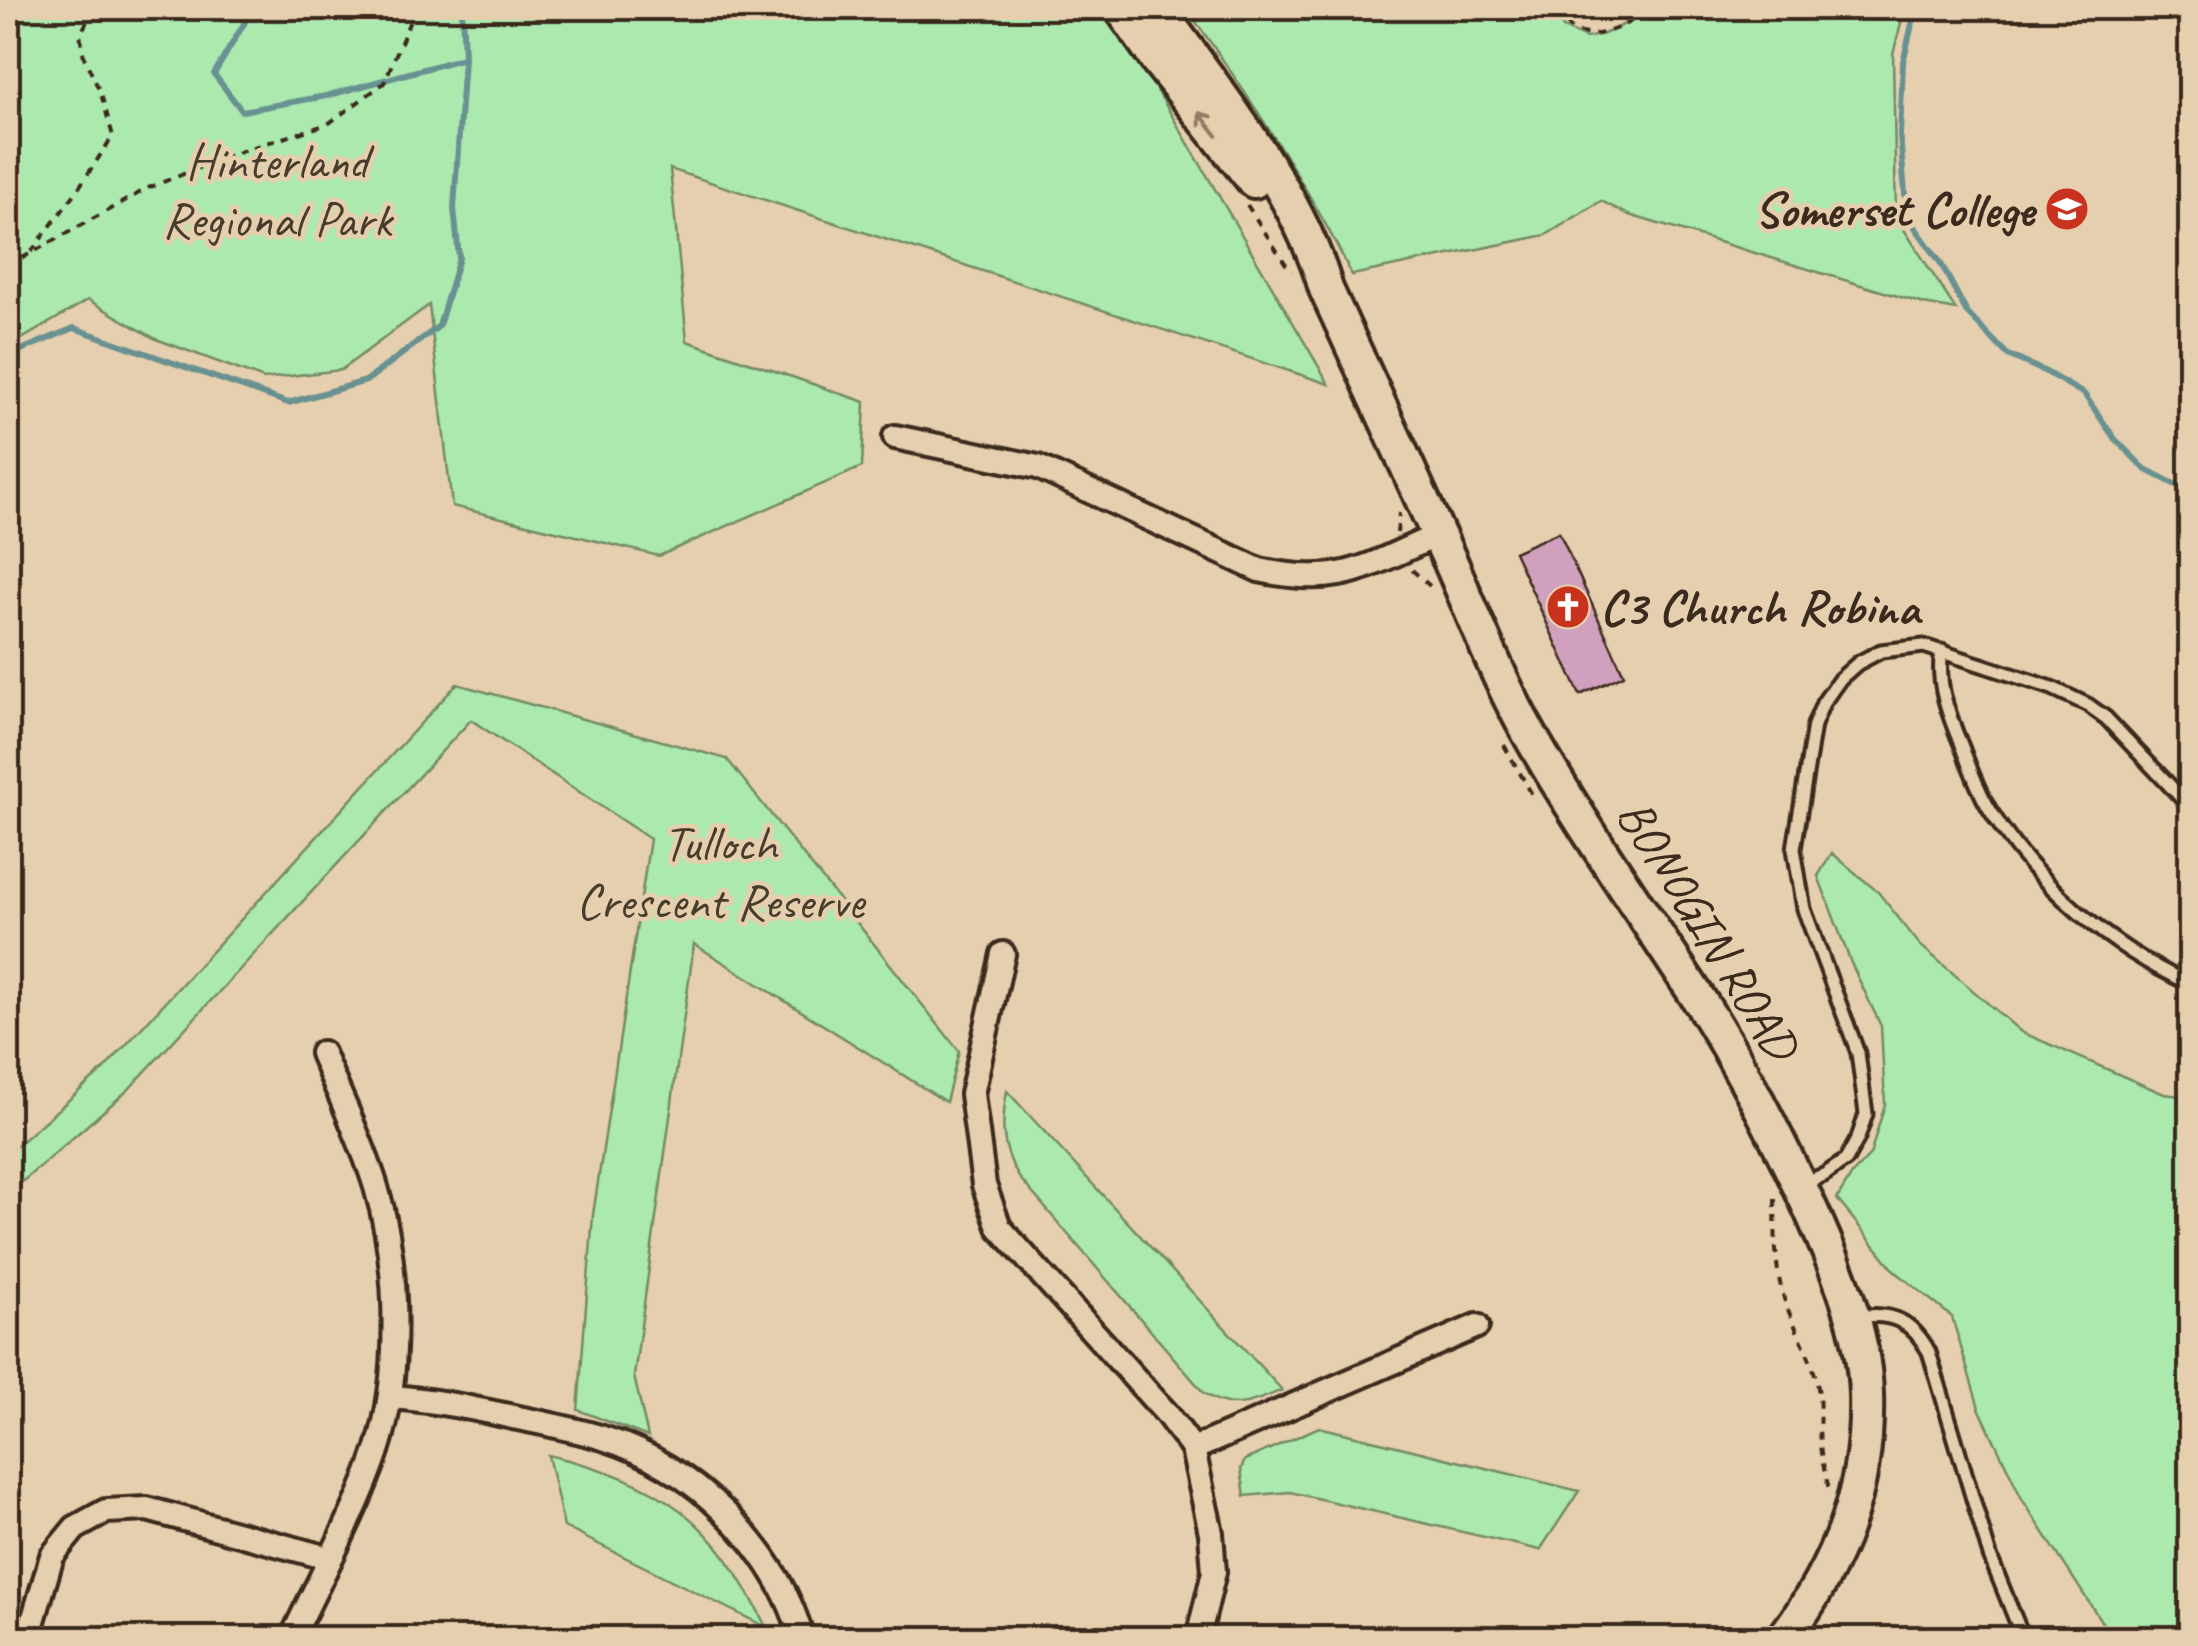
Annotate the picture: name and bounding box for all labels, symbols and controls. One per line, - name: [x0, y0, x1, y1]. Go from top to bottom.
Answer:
- one-way arrow: [1198, 112, 1220, 138]
- park label: Hinterland Regional Park: [162, 130, 394, 251]
- place label: Somerset College: [1754, 178, 2037, 241]
- school or university icon: Somerset College: [2044, 186, 2090, 232]
- place label: C3 Church Robina: [1600, 576, 1923, 639]
- church icon: C3 Church Robina: [1545, 584, 1591, 630]
- street label: BONOGIN ROAD: [1603, 787, 1815, 1074]
- park label: Tulloch Crescent Reserve: [576, 812, 867, 933]

